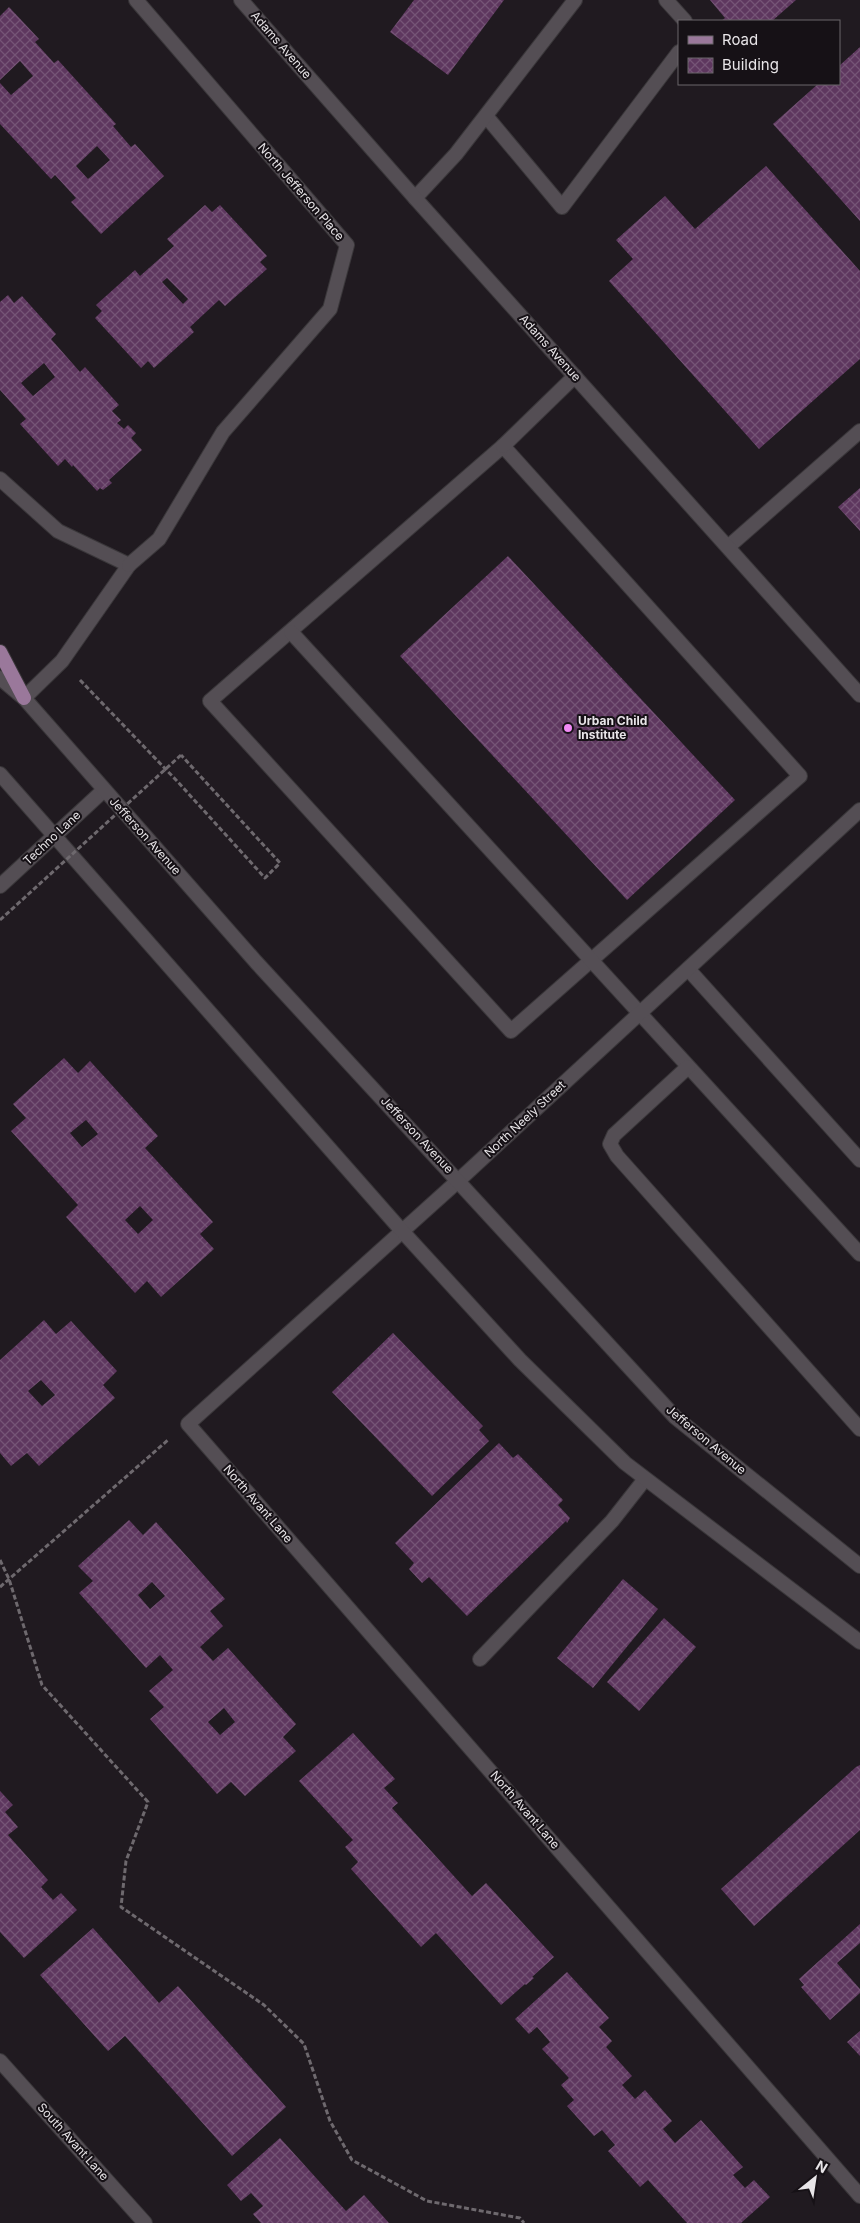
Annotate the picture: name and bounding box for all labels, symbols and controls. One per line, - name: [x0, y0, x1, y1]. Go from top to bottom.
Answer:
- street label: Adams Avenue: [248, 8, 315, 82]
- legend: [678, 20, 840, 85]
- text: Road: [722, 30, 758, 49]
- text: Building: [722, 55, 779, 74]
- street label: North Jefferson Place: [255, 140, 348, 243]
- street label: Adams Avenue: [516, 311, 584, 384]
- place label: Urban Child Institute: [578, 713, 647, 742]
- marker: Urban Child Institute: [562, 722, 574, 734]
- street label: Jefferson Avenue: [106, 794, 184, 878]
- street label: Techno Lane: [20, 807, 83, 868]
- street label: North Neely Street: [481, 1077, 568, 1160]
- street label: Jefferson Avenue: [378, 1093, 457, 1176]
- street label: Jefferson Avenue: [663, 1402, 749, 1477]
- street label: North Avant Lane: [220, 1462, 296, 1546]
- street label: North Avant Lane: [487, 1768, 563, 1852]
- street label: South Avant Lane: [35, 2100, 112, 2184]
- north arrow: [790, 2153, 840, 2203]
- text: N: [813, 2156, 831, 2176]

